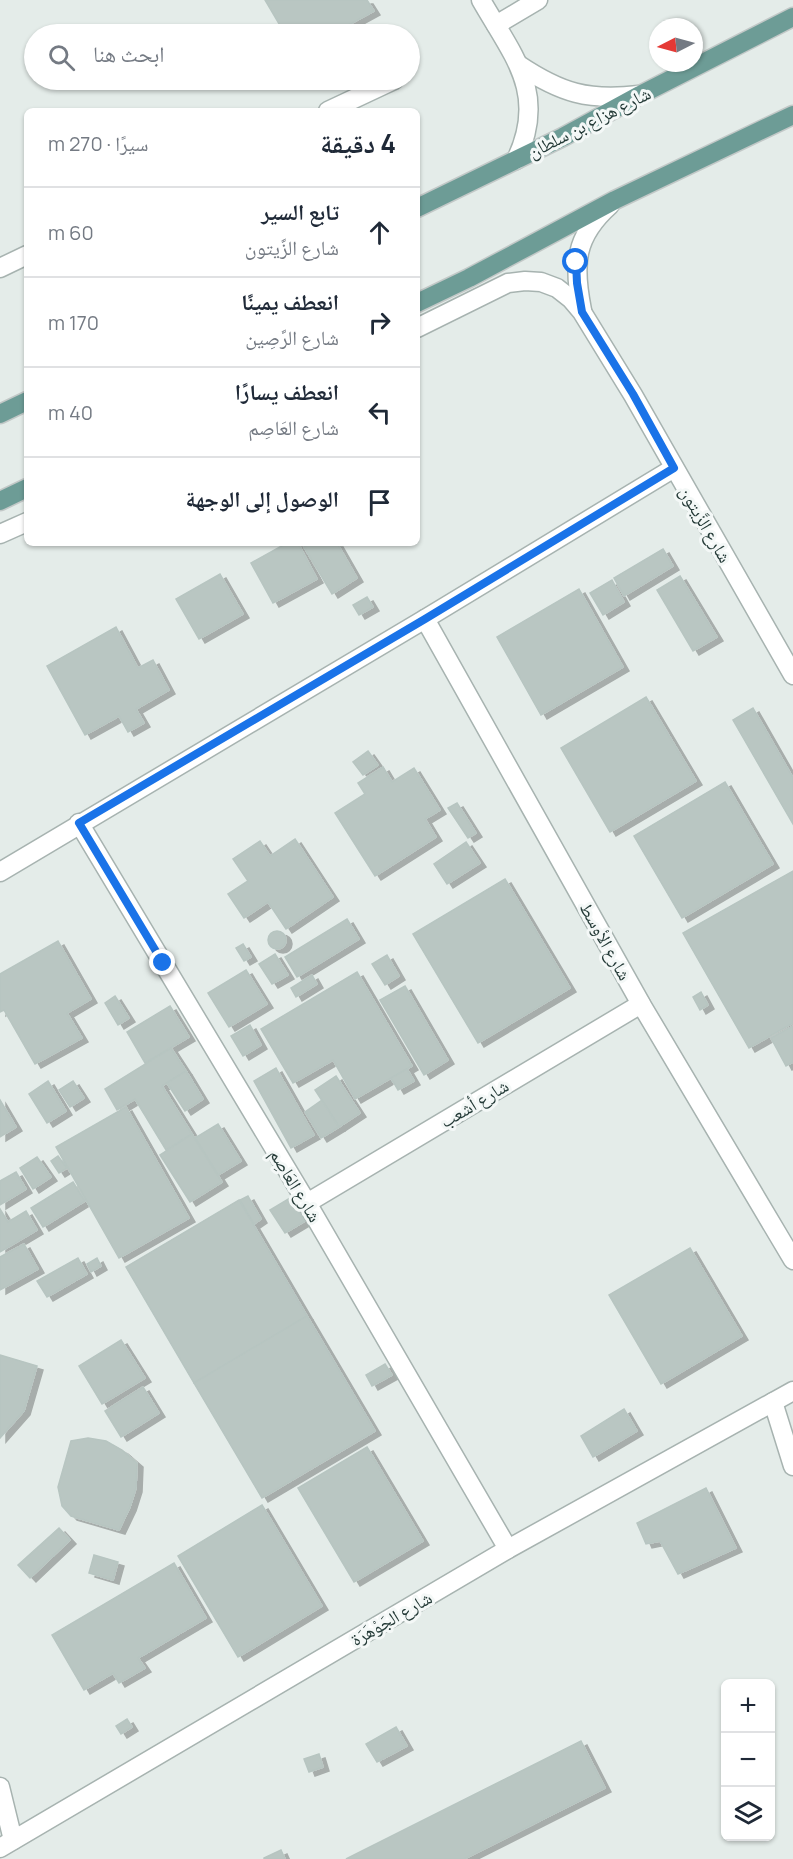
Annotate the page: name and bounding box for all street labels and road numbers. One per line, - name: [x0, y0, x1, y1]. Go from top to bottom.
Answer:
- street label: شارع هزاع بن سلطان: [524, 81, 654, 163]
- street label: شارع الزَّيتون: [674, 481, 738, 567]
- street label: شارع الأوسط: [575, 898, 637, 984]
- street label: شارع أشعب: [435, 1073, 513, 1133]
- street label: شارع العَاصِم: [264, 1144, 327, 1227]
- street label: شارع الجَوْهَرَة: [346, 1585, 436, 1651]

